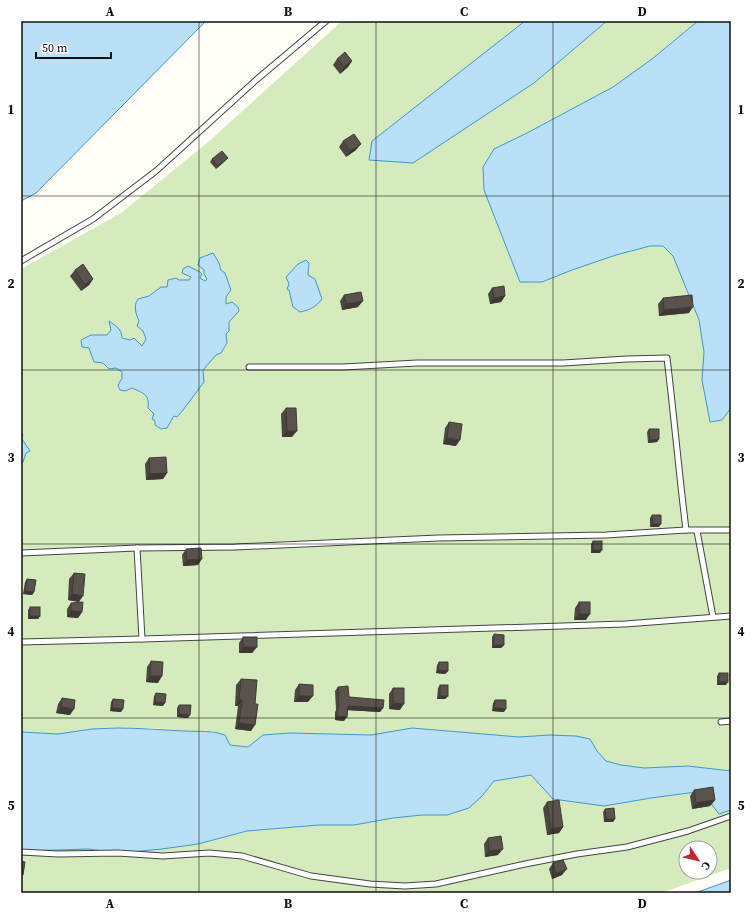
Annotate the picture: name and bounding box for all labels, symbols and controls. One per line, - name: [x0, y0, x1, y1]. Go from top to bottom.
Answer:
- text: A: [106, 3, 115, 20]
- text: B: [284, 3, 293, 20]
- text: C: [460, 3, 468, 20]
- text: D: [637, 3, 647, 20]
- scale bar: [36, 34, 111, 60]
- text: 50 m: [42, 40, 68, 56]
- text: 1: [7, 101, 15, 118]
- text: 1: [737, 101, 745, 118]
- text: 2: [7, 275, 15, 292]
- text: 2: [737, 275, 745, 292]
- text: 3: [7, 449, 15, 466]
- text: 3: [737, 449, 745, 466]
- text: 4: [7, 623, 15, 640]
- text: 4: [737, 623, 745, 640]
- text: 5: [7, 797, 15, 814]
- text: 5: [737, 797, 745, 814]
- north arrow: [678, 840, 718, 880]
- text: С: [698, 858, 714, 873]
- text: A: [106, 895, 115, 912]
- text: B: [284, 895, 293, 912]
- text: C: [460, 895, 468, 912]
- text: D: [637, 895, 647, 912]

